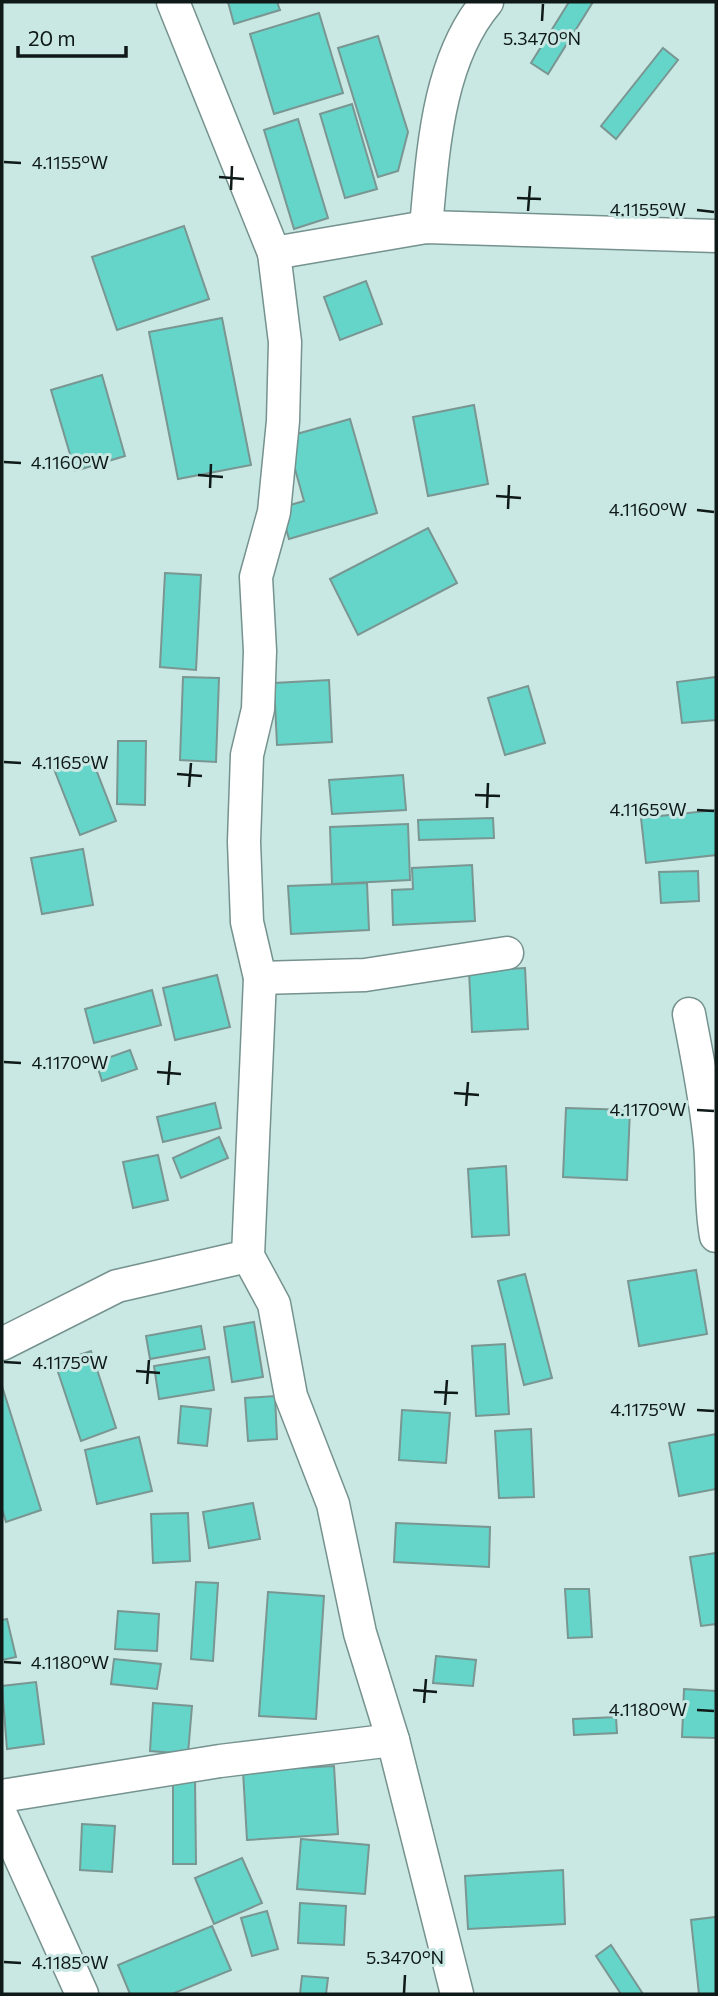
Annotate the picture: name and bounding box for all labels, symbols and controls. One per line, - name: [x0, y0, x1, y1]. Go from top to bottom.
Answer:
- scale bar: [18, 14, 126, 58]
- text: 20 m: [28, 25, 76, 50]
- text: 5.3470°N: [503, 27, 581, 49]
- text: 4.1155°W: [32, 151, 108, 173]
- text: 4.1155°W: [610, 198, 686, 220]
- text: 4.1160°W: [31, 451, 109, 473]
- text: 4.1160°W: [609, 498, 687, 520]
- text: 4.1165°W: [31, 751, 109, 773]
- text: 4.1165°W: [609, 798, 687, 820]
- text: 4.1170°W: [32, 1051, 108, 1073]
- text: 4.1170°W: [610, 1098, 686, 1120]
- text: 4.1175°W: [32, 1351, 108, 1373]
- text: 4.1175°W: [610, 1398, 686, 1420]
- text: 4.1180°W: [31, 1651, 109, 1673]
- text: 4.1180°W: [609, 1698, 687, 1720]
- text: 5.3470°N: [366, 1946, 444, 1968]
- text: 4.1185°W: [31, 1951, 109, 1973]

